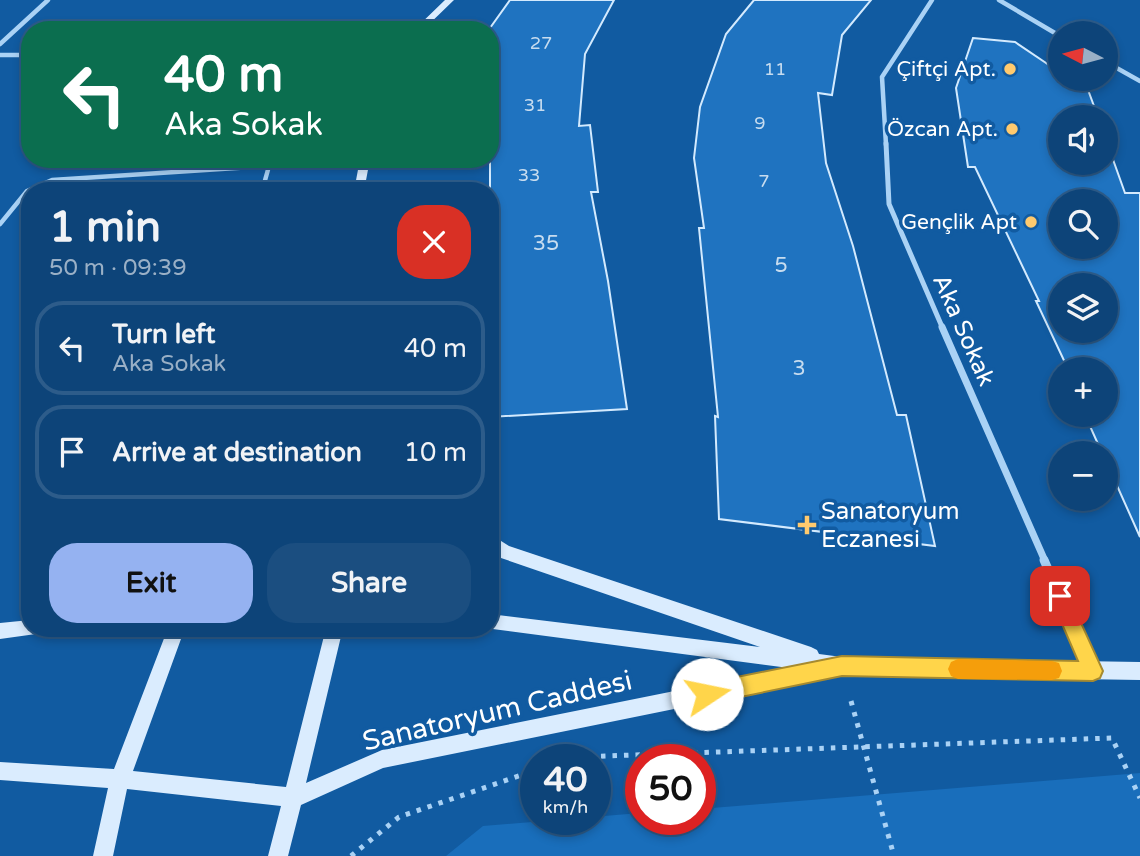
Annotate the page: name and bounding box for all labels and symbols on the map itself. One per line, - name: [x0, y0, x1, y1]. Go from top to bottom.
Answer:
- north arrow: [1048, 21, 1118, 91]
- house number: 27: [530, 32, 552, 54]
- place label: Çiftçi Apt.: [896, 57, 996, 82]
- house number: 11: [764, 58, 786, 80]
- marker: Çiftçi Apt.: [1002, 61, 1018, 77]
- house number: 31: [524, 94, 546, 116]
- house number: 9: [754, 112, 766, 134]
- place label: Özcan Apt.: [887, 117, 998, 142]
- marker: Özcan Apt.: [1004, 121, 1020, 137]
- house number: 33: [518, 164, 540, 186]
- house number: 7: [758, 170, 770, 192]
- place label: Gençlik Apt: [901, 210, 1017, 235]
- marker: Gençlik Apt: [1023, 214, 1039, 230]
- house number: 35: [533, 231, 559, 256]
- house number: 5: [774, 253, 788, 278]
- street label: Aka Sokak: [926, 270, 1001, 391]
- house number: 3: [792, 356, 806, 381]
- place label: Sanatoryum Eczanesi: [821, 497, 959, 554]
- marker: Sanatoryum Eczanesi: [799, 517, 815, 533]
- pin: [1030, 566, 1090, 626]
- position arrow: [670, 657, 744, 731]
- street label: Sanatoryum Caddesi: [359, 663, 635, 759]
- speed limit sign: 50: [625, 744, 716, 835]

